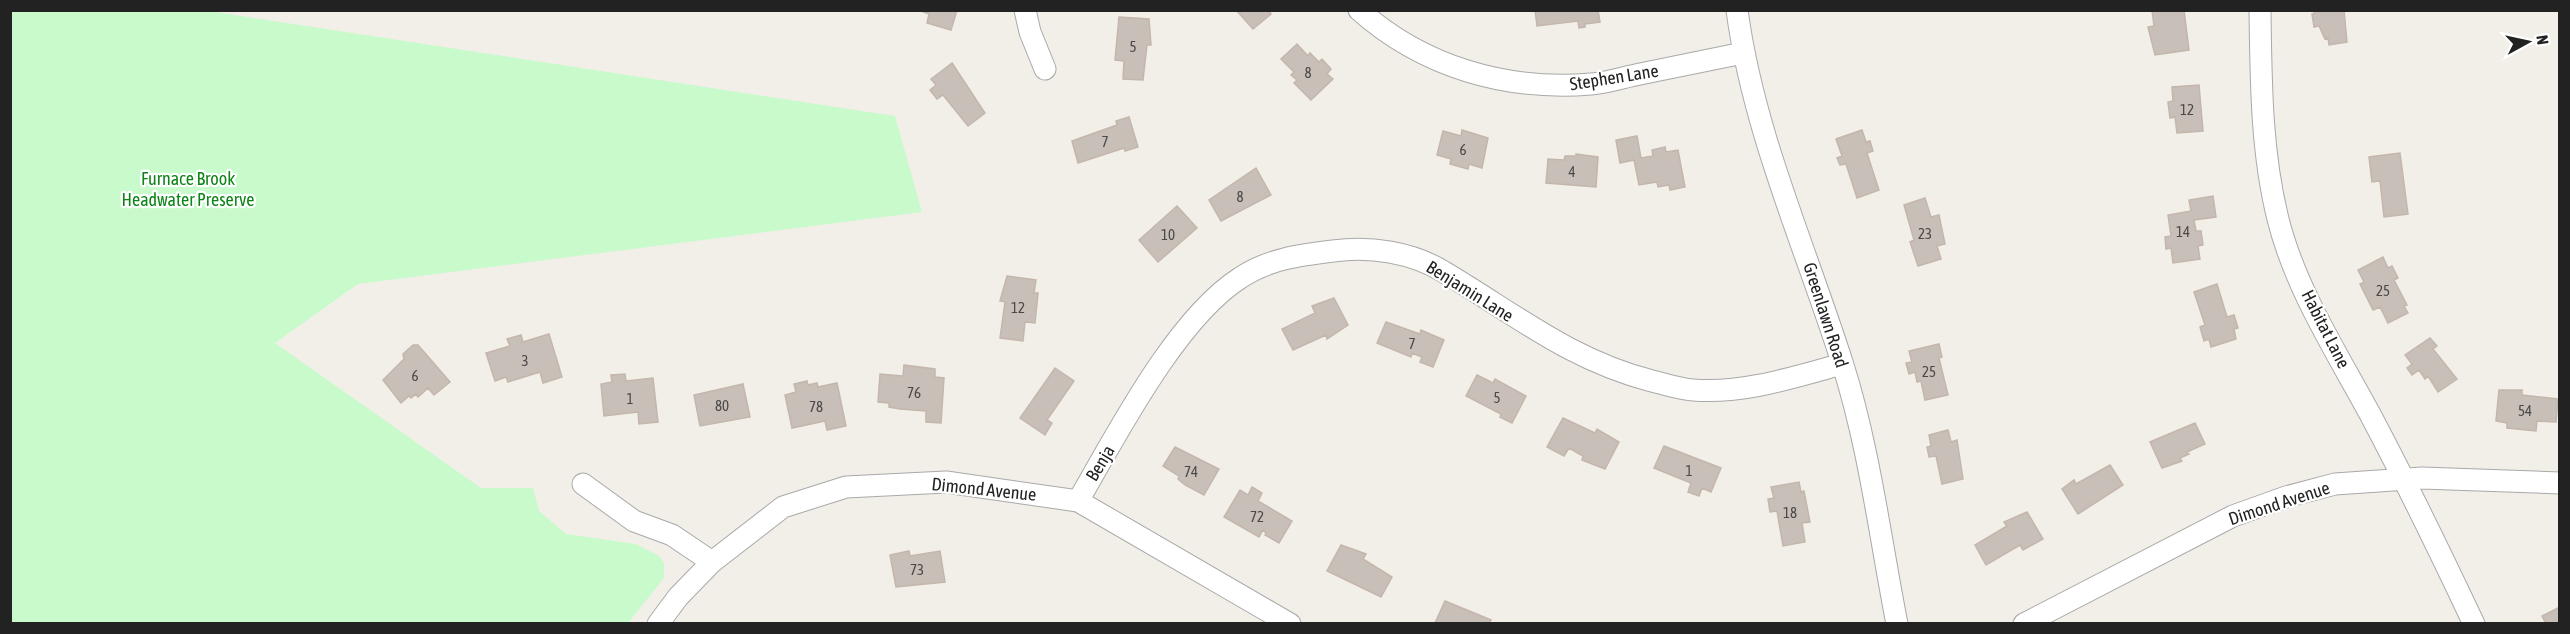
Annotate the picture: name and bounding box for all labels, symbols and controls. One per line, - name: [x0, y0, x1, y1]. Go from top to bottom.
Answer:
- north arrow: [2498, 12, 2558, 72]
- text: N: [2533, 34, 2552, 46]
- house number: 5: [1129, 38, 1137, 55]
- street label: Stephen Lane: [1568, 60, 1660, 94]
- house number: 8: [1304, 64, 1312, 81]
- house number: 12: [2180, 101, 2194, 118]
- house number: 7: [1101, 133, 1109, 150]
- house number: 6: [1459, 141, 1467, 158]
- house number: 4: [1568, 163, 1576, 180]
- park label: Furnace Brook Headwater Preserve: [122, 168, 254, 210]
- house number: 8: [1236, 188, 1244, 205]
- house number: 14: [2176, 223, 2190, 240]
- house number: 23: [1918, 225, 1932, 242]
- house number: 10: [1161, 226, 1175, 243]
- street label: Benjamin Lane: [1423, 256, 1517, 326]
- street label: Greenlawn Road: [1799, 260, 1853, 370]
- house number: 25: [2376, 282, 2390, 299]
- street label: Habitat Lane: [2297, 286, 2355, 372]
- house number: 12: [1011, 299, 1025, 316]
- house number: 7: [1408, 335, 1416, 352]
- house number: 3: [521, 352, 529, 369]
- house number: 25: [1922, 363, 1936, 380]
- house number: 6: [411, 367, 419, 384]
- house number: 76: [907, 384, 921, 401]
- house number: 5: [1493, 389, 1501, 406]
- house number: 1: [626, 390, 634, 407]
- house number: 80: [715, 397, 729, 414]
- house number: 78: [809, 398, 823, 415]
- house number: 54: [2518, 402, 2532, 419]
- street label: Benja: [1081, 441, 1119, 485]
- house number: 1: [1685, 462, 1693, 479]
- house number: 74: [1184, 463, 1198, 480]
- street label: Dimond Avenue: [931, 473, 1037, 505]
- street label: Dimond Avenue: [2226, 477, 2332, 529]
- house number: 18: [1783, 504, 1797, 521]
- house number: 72: [1250, 508, 1264, 525]
- house number: 73: [910, 561, 924, 578]

